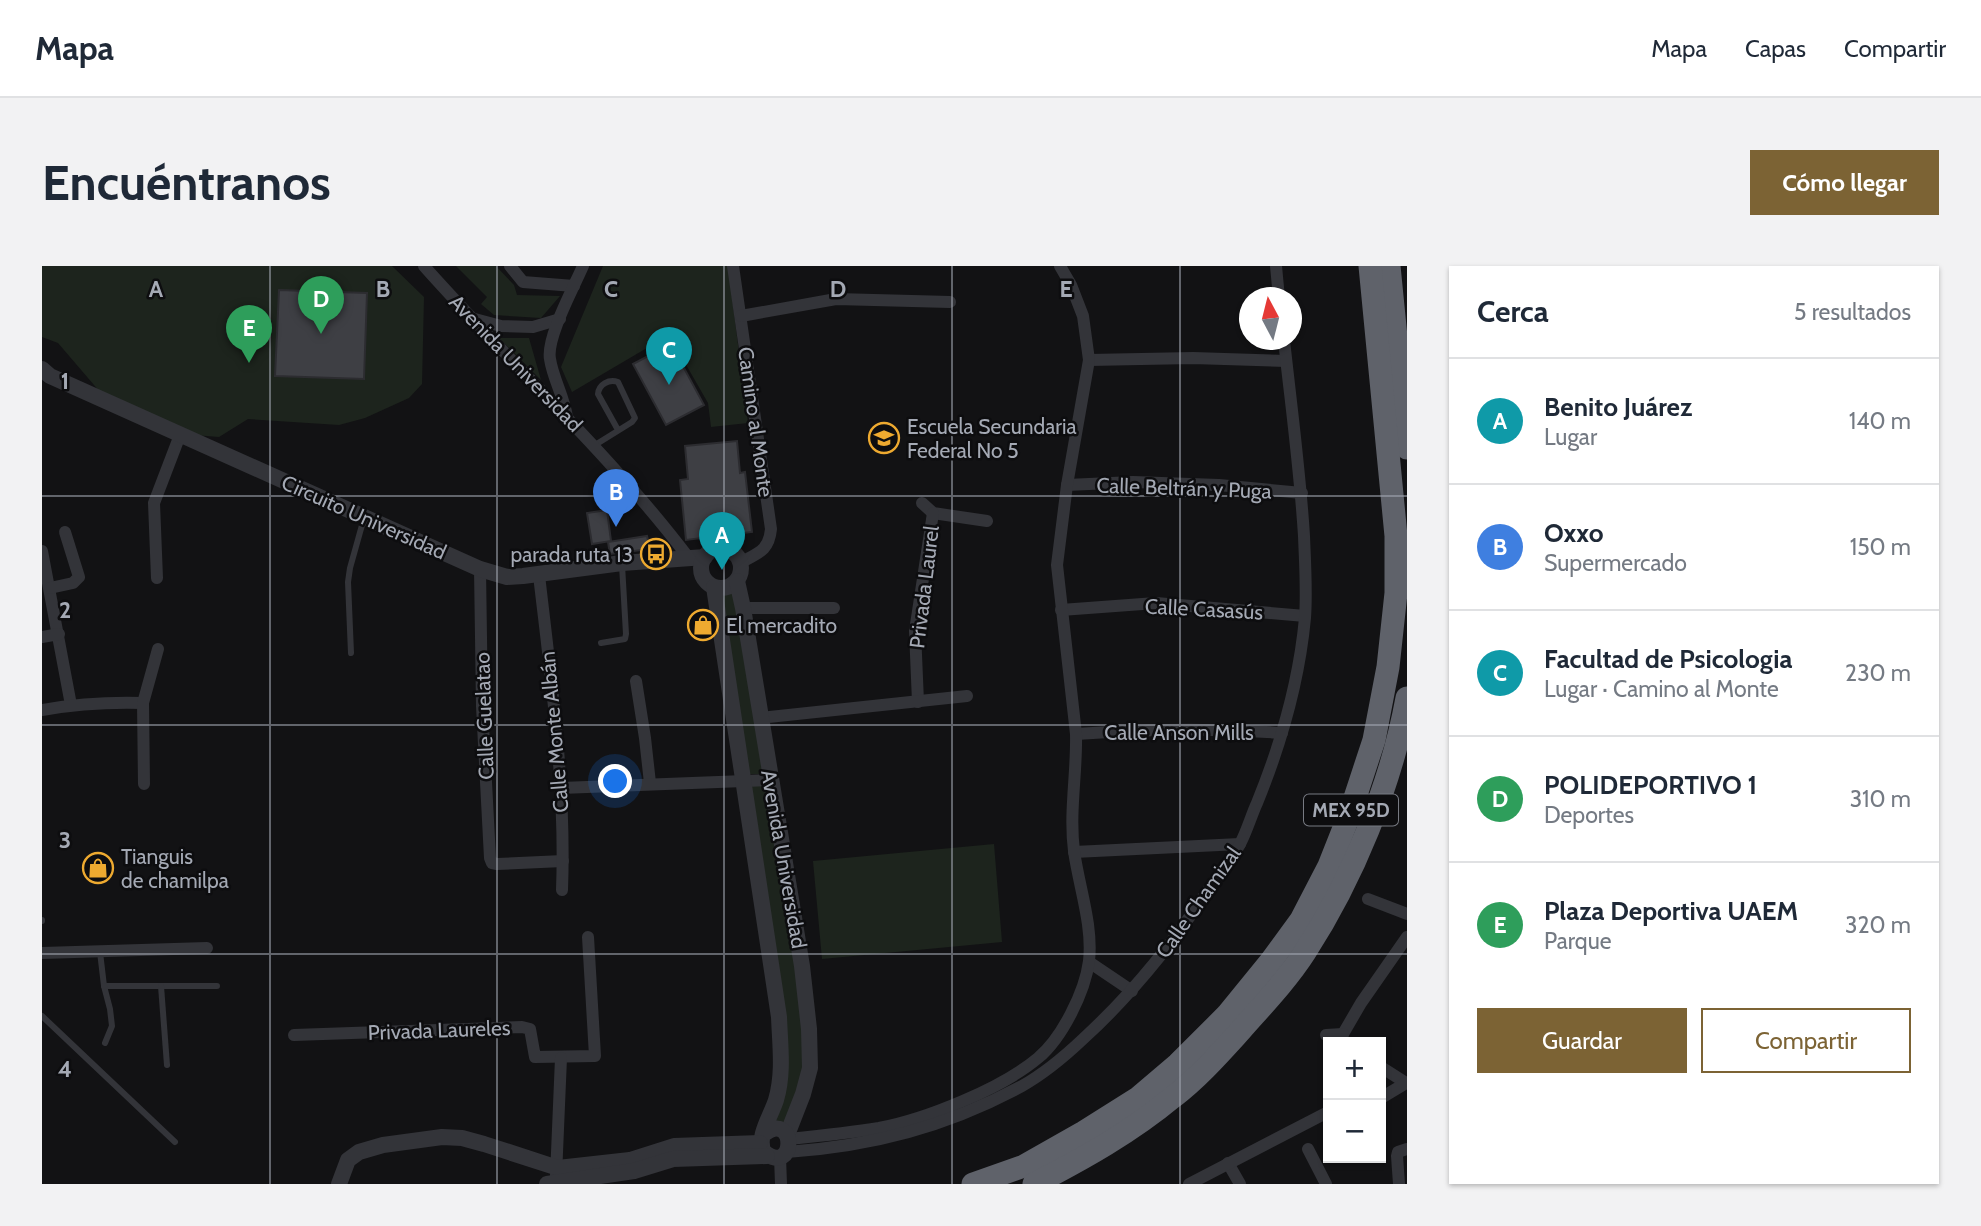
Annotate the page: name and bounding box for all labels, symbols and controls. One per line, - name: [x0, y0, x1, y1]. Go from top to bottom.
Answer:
- text: Mapa: [35, 28, 114, 68]
- text: Mapa: [1651, 34, 1707, 63]
- text: Capas: [1745, 34, 1806, 63]
- text: Compartir: [1844, 34, 1946, 63]
- button: Cómo llegar: [1750, 150, 1939, 215]
- text: Encuéntranos: [42, 153, 331, 212]
- text: A: [149, 275, 164, 303]
- text: B: [376, 275, 390, 303]
- text: C: [604, 275, 618, 303]
- text: D: [830, 275, 846, 303]
- text: E: [1059, 275, 1073, 303]
- pin: D: [298, 276, 344, 334]
- north arrow: [1239, 287, 1302, 350]
- street label: Avenida Universidad: [444, 289, 588, 437]
- text: Cerca: [1477, 293, 1549, 330]
- text: 5 resultados: [1794, 298, 1911, 326]
- pin: E: [226, 305, 272, 363]
- pin: C: [646, 327, 692, 385]
- street label: Camino al Monte: [733, 345, 779, 499]
- text: 1: [61, 367, 69, 395]
- text: Benito Juárez: [1544, 391, 1692, 423]
- text: A: [1493, 407, 1507, 435]
- text: 140 m: [1849, 407, 1911, 435]
- place label: Escuela Secundaria Federal No 5: [907, 414, 1076, 463]
- school or university icon: Escuela Secundaria Federal No 5: [867, 421, 901, 455]
- text: Lugar: [1544, 423, 1597, 451]
- street label: Circuito Universidad: [278, 469, 450, 565]
- pin: B: [593, 469, 639, 527]
- street label: Calle Beltrán y Puga: [1096, 472, 1272, 504]
- pin: A: [699, 512, 745, 570]
- text: Oxxo: [1544, 517, 1603, 549]
- street label: Privada Laurel: [904, 524, 944, 650]
- text: B: [1493, 533, 1507, 561]
- text: 150 m: [1850, 533, 1911, 561]
- bus stop icon: parada ruta 13: [639, 537, 673, 571]
- place label: parada ruta 13: [510, 542, 633, 567]
- text: Supermercado: [1544, 549, 1687, 577]
- street label: Calle Casasús: [1144, 593, 1264, 625]
- text: 2: [59, 596, 71, 624]
- shop icon: El mercadito: [686, 608, 720, 642]
- place label: El mercadito: [726, 613, 837, 638]
- text: Facultad de Psicologia: [1544, 643, 1793, 675]
- street label: Calle Monte Albán: [534, 650, 574, 814]
- street label: Calle Guelatao: [469, 652, 499, 780]
- text: C: [1493, 659, 1507, 687]
- text: 230 m: [1845, 659, 1911, 687]
- text: Lugar · Camino al Monte: [1544, 675, 1779, 703]
- street label: Calle Anson Mills: [1104, 720, 1254, 745]
- your location: [598, 764, 632, 798]
- street label: Avenida Universidad: [756, 768, 812, 950]
- text: POLIDEPORTIVO 1: [1544, 769, 1757, 801]
- text: D: [1492, 785, 1508, 813]
- text: 310 m: [1850, 785, 1911, 813]
- road number: MEX 95D: [1304, 794, 1398, 825]
- text: Deportes: [1544, 801, 1634, 829]
- text: 3: [59, 826, 71, 854]
- street label: Calle Chamizal: [1150, 841, 1246, 963]
- place label: Tianguis de chamilpa: [121, 844, 229, 893]
- shop icon: Tianguis de chamilpa: [81, 851, 115, 885]
- text: Plaza Deportiva UAEM: [1544, 895, 1798, 927]
- text: E: [1493, 911, 1507, 939]
- text: 320 m: [1845, 911, 1911, 939]
- text: Parque: [1544, 927, 1611, 955]
- button: Guardar: [1477, 1008, 1687, 1073]
- button: Compartir: [1701, 1008, 1911, 1073]
- street label: Privada Laureles: [367, 1015, 511, 1045]
- map controls: [1323, 1037, 1386, 1163]
- button: +: [1323, 1037, 1386, 1100]
- text: 4: [58, 1055, 72, 1083]
- button: −: [1323, 1100, 1386, 1163]

